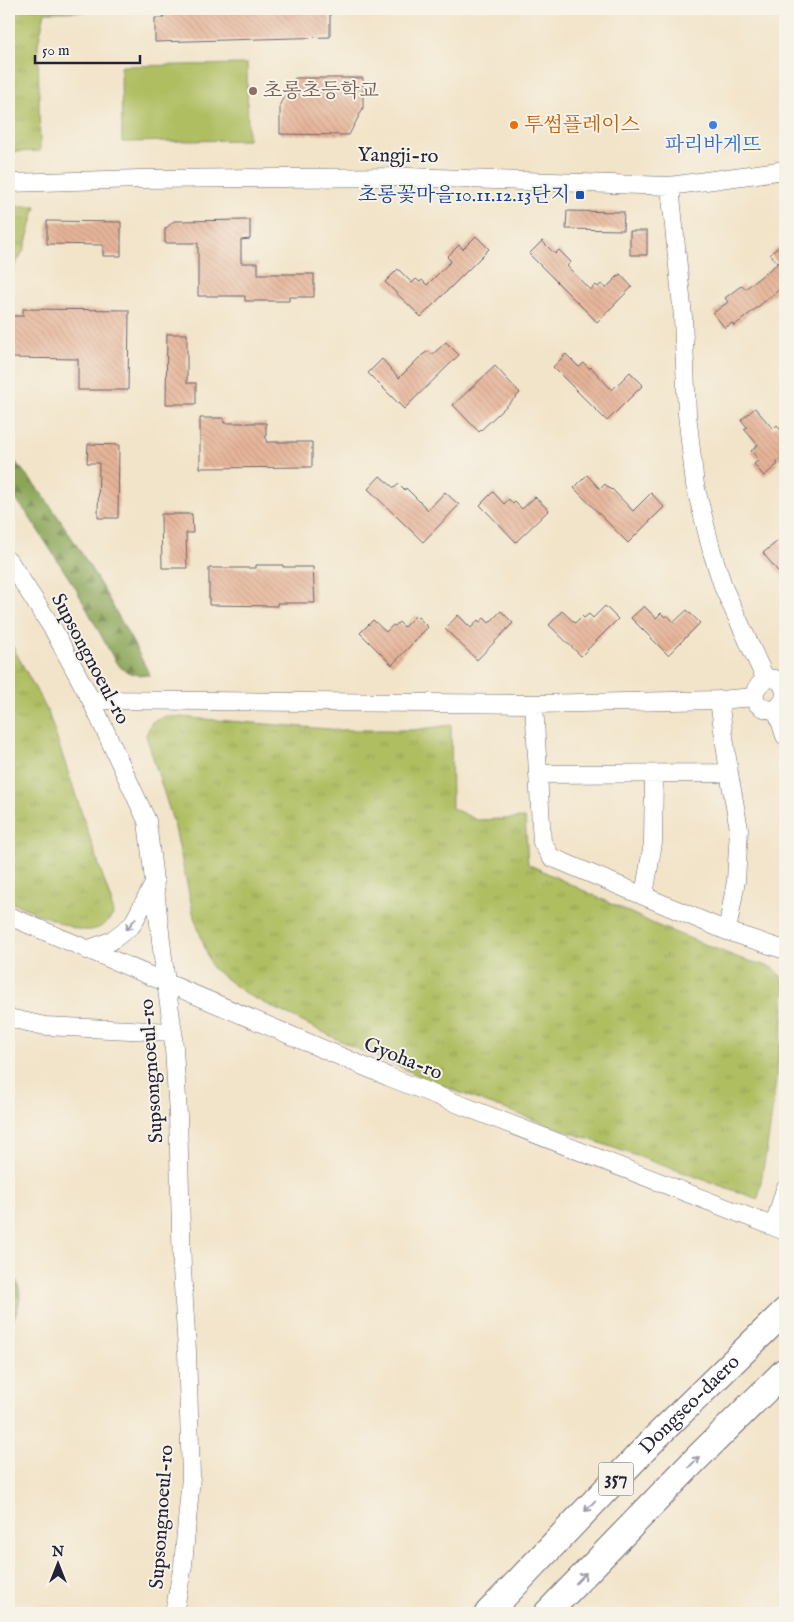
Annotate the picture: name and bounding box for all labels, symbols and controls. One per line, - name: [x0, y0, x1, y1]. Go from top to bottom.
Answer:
- scale bar: [35, 32, 140, 64]
- text: 50 m: [42, 41, 70, 60]
- place label: 초롱초등학교: [263, 79, 380, 104]
- marker: 초롱초등학교: [247, 85, 259, 97]
- place label: 투썸플레이스: [524, 113, 640, 138]
- marker: 투썸플레이스: [508, 119, 520, 131]
- marker: 파리바게뜨: [707, 119, 719, 131]
- place label: 파리바게뜨: [665, 133, 761, 158]
- street label: Yangji-ro: [357, 143, 439, 169]
- place label: 초롱꽃마을10.11.12.13단지: [358, 183, 570, 208]
- marker: 초롱꽃마을10.11.12.13단지: [574, 189, 586, 201]
- street label: Supsongnoeul-ro: [45, 589, 135, 729]
- one-way arrow: [125, 917, 136, 930]
- street label: Supsongnoeul-ro: [134, 998, 170, 1144]
- street label: Gyoha-ro: [360, 1032, 446, 1086]
- street label: Dongseo-daero: [634, 1349, 745, 1459]
- street label: Supsongnoeul-ro: [144, 1444, 180, 1590]
- one-way arrow: [688, 1455, 700, 1468]
- road number: 357: [598, 1462, 634, 1496]
- one-way arrow: [584, 1500, 596, 1512]
- north arrow: [32, 1540, 82, 1590]
- text: N: [51, 1543, 64, 1561]
- one-way arrow: [575, 1572, 587, 1585]

